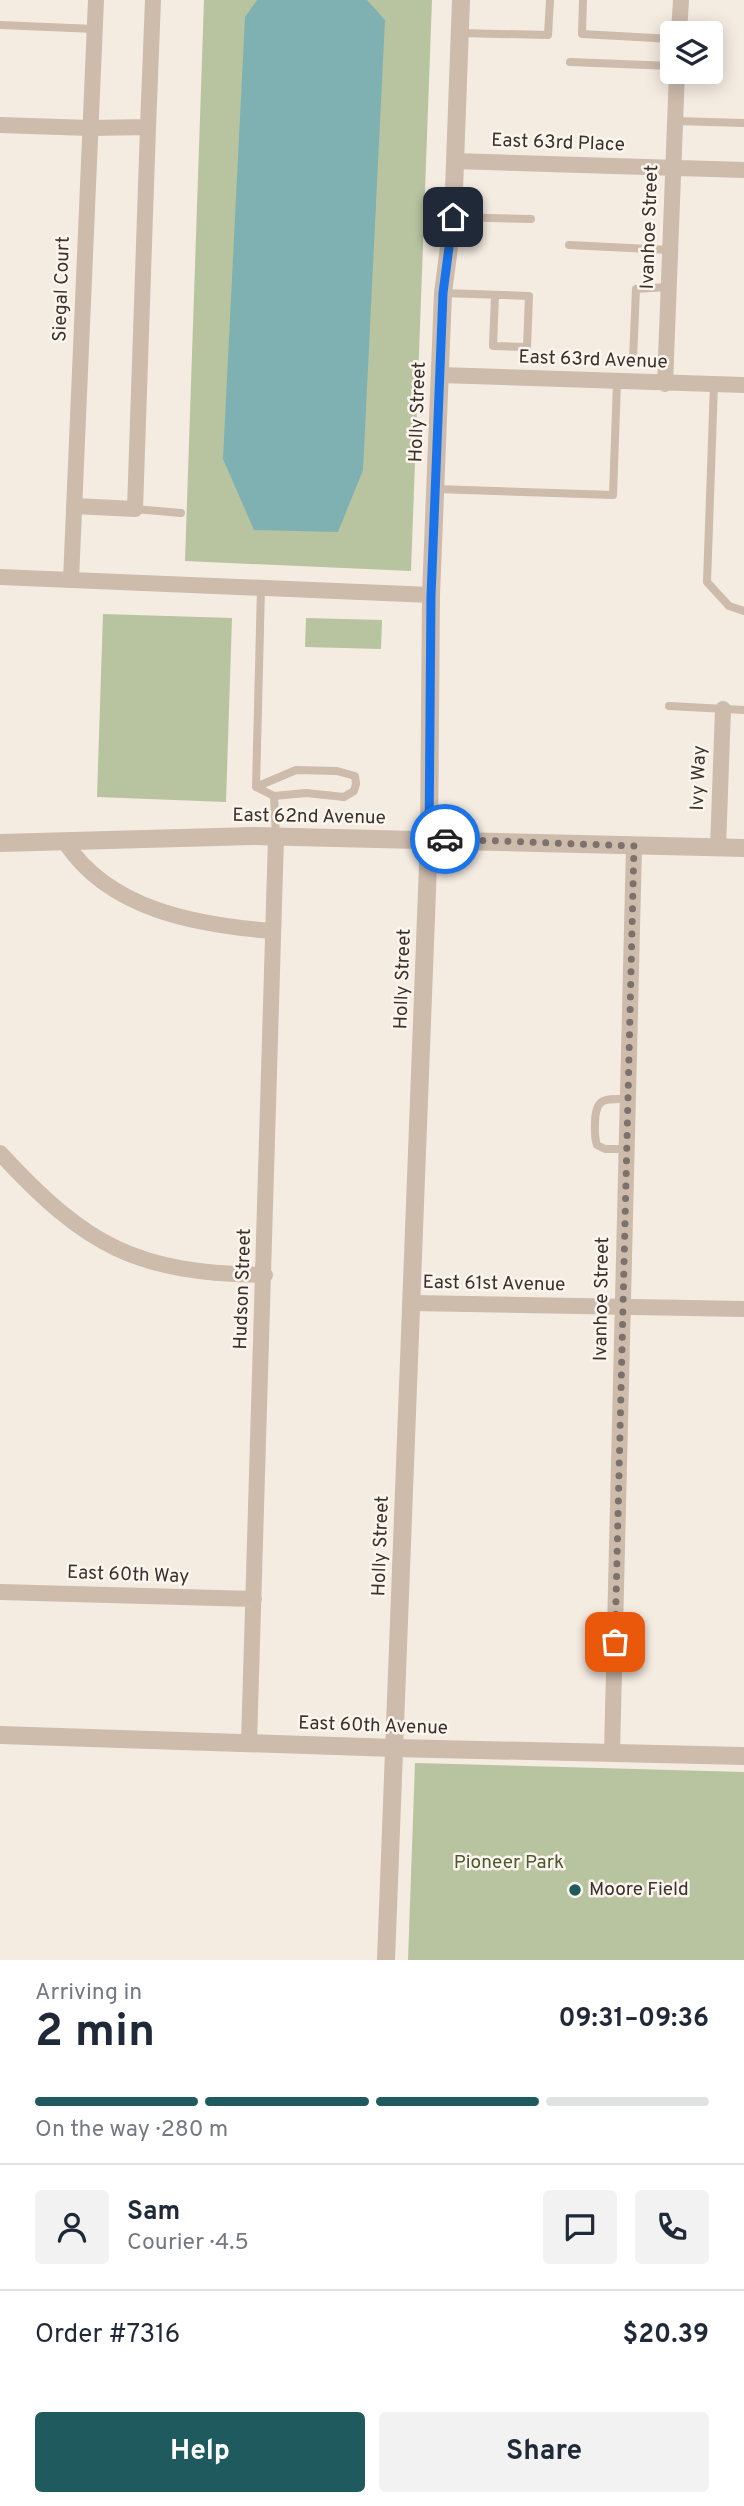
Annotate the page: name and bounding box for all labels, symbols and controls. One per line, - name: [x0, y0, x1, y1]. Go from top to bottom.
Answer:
- map controls: [660, 21, 723, 84]
- button: layers: [660, 21, 723, 84]
- street label: East 63rd Place: [491, 129, 625, 157]
- street label: Ivanhoe Street: [636, 164, 664, 290]
- pin: [423, 187, 483, 247]
- icon: home: [434, 198, 472, 236]
- street label: Siegal Court: [48, 236, 76, 342]
- street label: East 63rd Avenue: [518, 345, 668, 375]
- street label: Holly Street: [404, 361, 432, 463]
- street label: Ivy Way: [686, 745, 712, 811]
- street label: East 62nd Avenue: [232, 804, 386, 830]
- courier: [410, 804, 480, 874]
- icon: car: [426, 820, 464, 858]
- street label: Holly Street: [389, 928, 417, 1030]
- street label: Hudson Street: [229, 1228, 257, 1350]
- street label: Ivanhoe Street: [589, 1237, 615, 1361]
- street label: East 61st Avenue: [422, 1271, 566, 1297]
- street label: Holly Street: [367, 1495, 395, 1597]
- street label: East 60th Way: [66, 1561, 190, 1589]
- pin: [585, 1612, 645, 1672]
- icon: bag: [596, 1623, 634, 1661]
- street label: East 60th Avenue: [298, 1711, 448, 1741]
- park label: Pioneer Park: [454, 1851, 564, 1875]
- place label: Moore Field: [589, 1878, 689, 1902]
- marker: Moore Field: [567, 1882, 583, 1898]
- text: Arriving in: [35, 1979, 142, 2008]
- text: 09:31–09:36: [559, 2003, 709, 2036]
- text: 2 min: [35, 2004, 155, 2063]
- text: On the way · 280 m: [35, 2116, 228, 2145]
- button: person: [35, 2190, 109, 2264]
- button: chat: [543, 2190, 617, 2264]
- button: phone: [635, 2190, 709, 2264]
- text: Sam: [127, 2196, 180, 2229]
- text: Courier · 4.5: [127, 2229, 249, 2258]
- text: Order #7316: [35, 2319, 180, 2352]
- text: $20.39: [622, 2319, 709, 2352]
- button: Help: [35, 2412, 365, 2492]
- button: Share: [379, 2412, 709, 2492]

